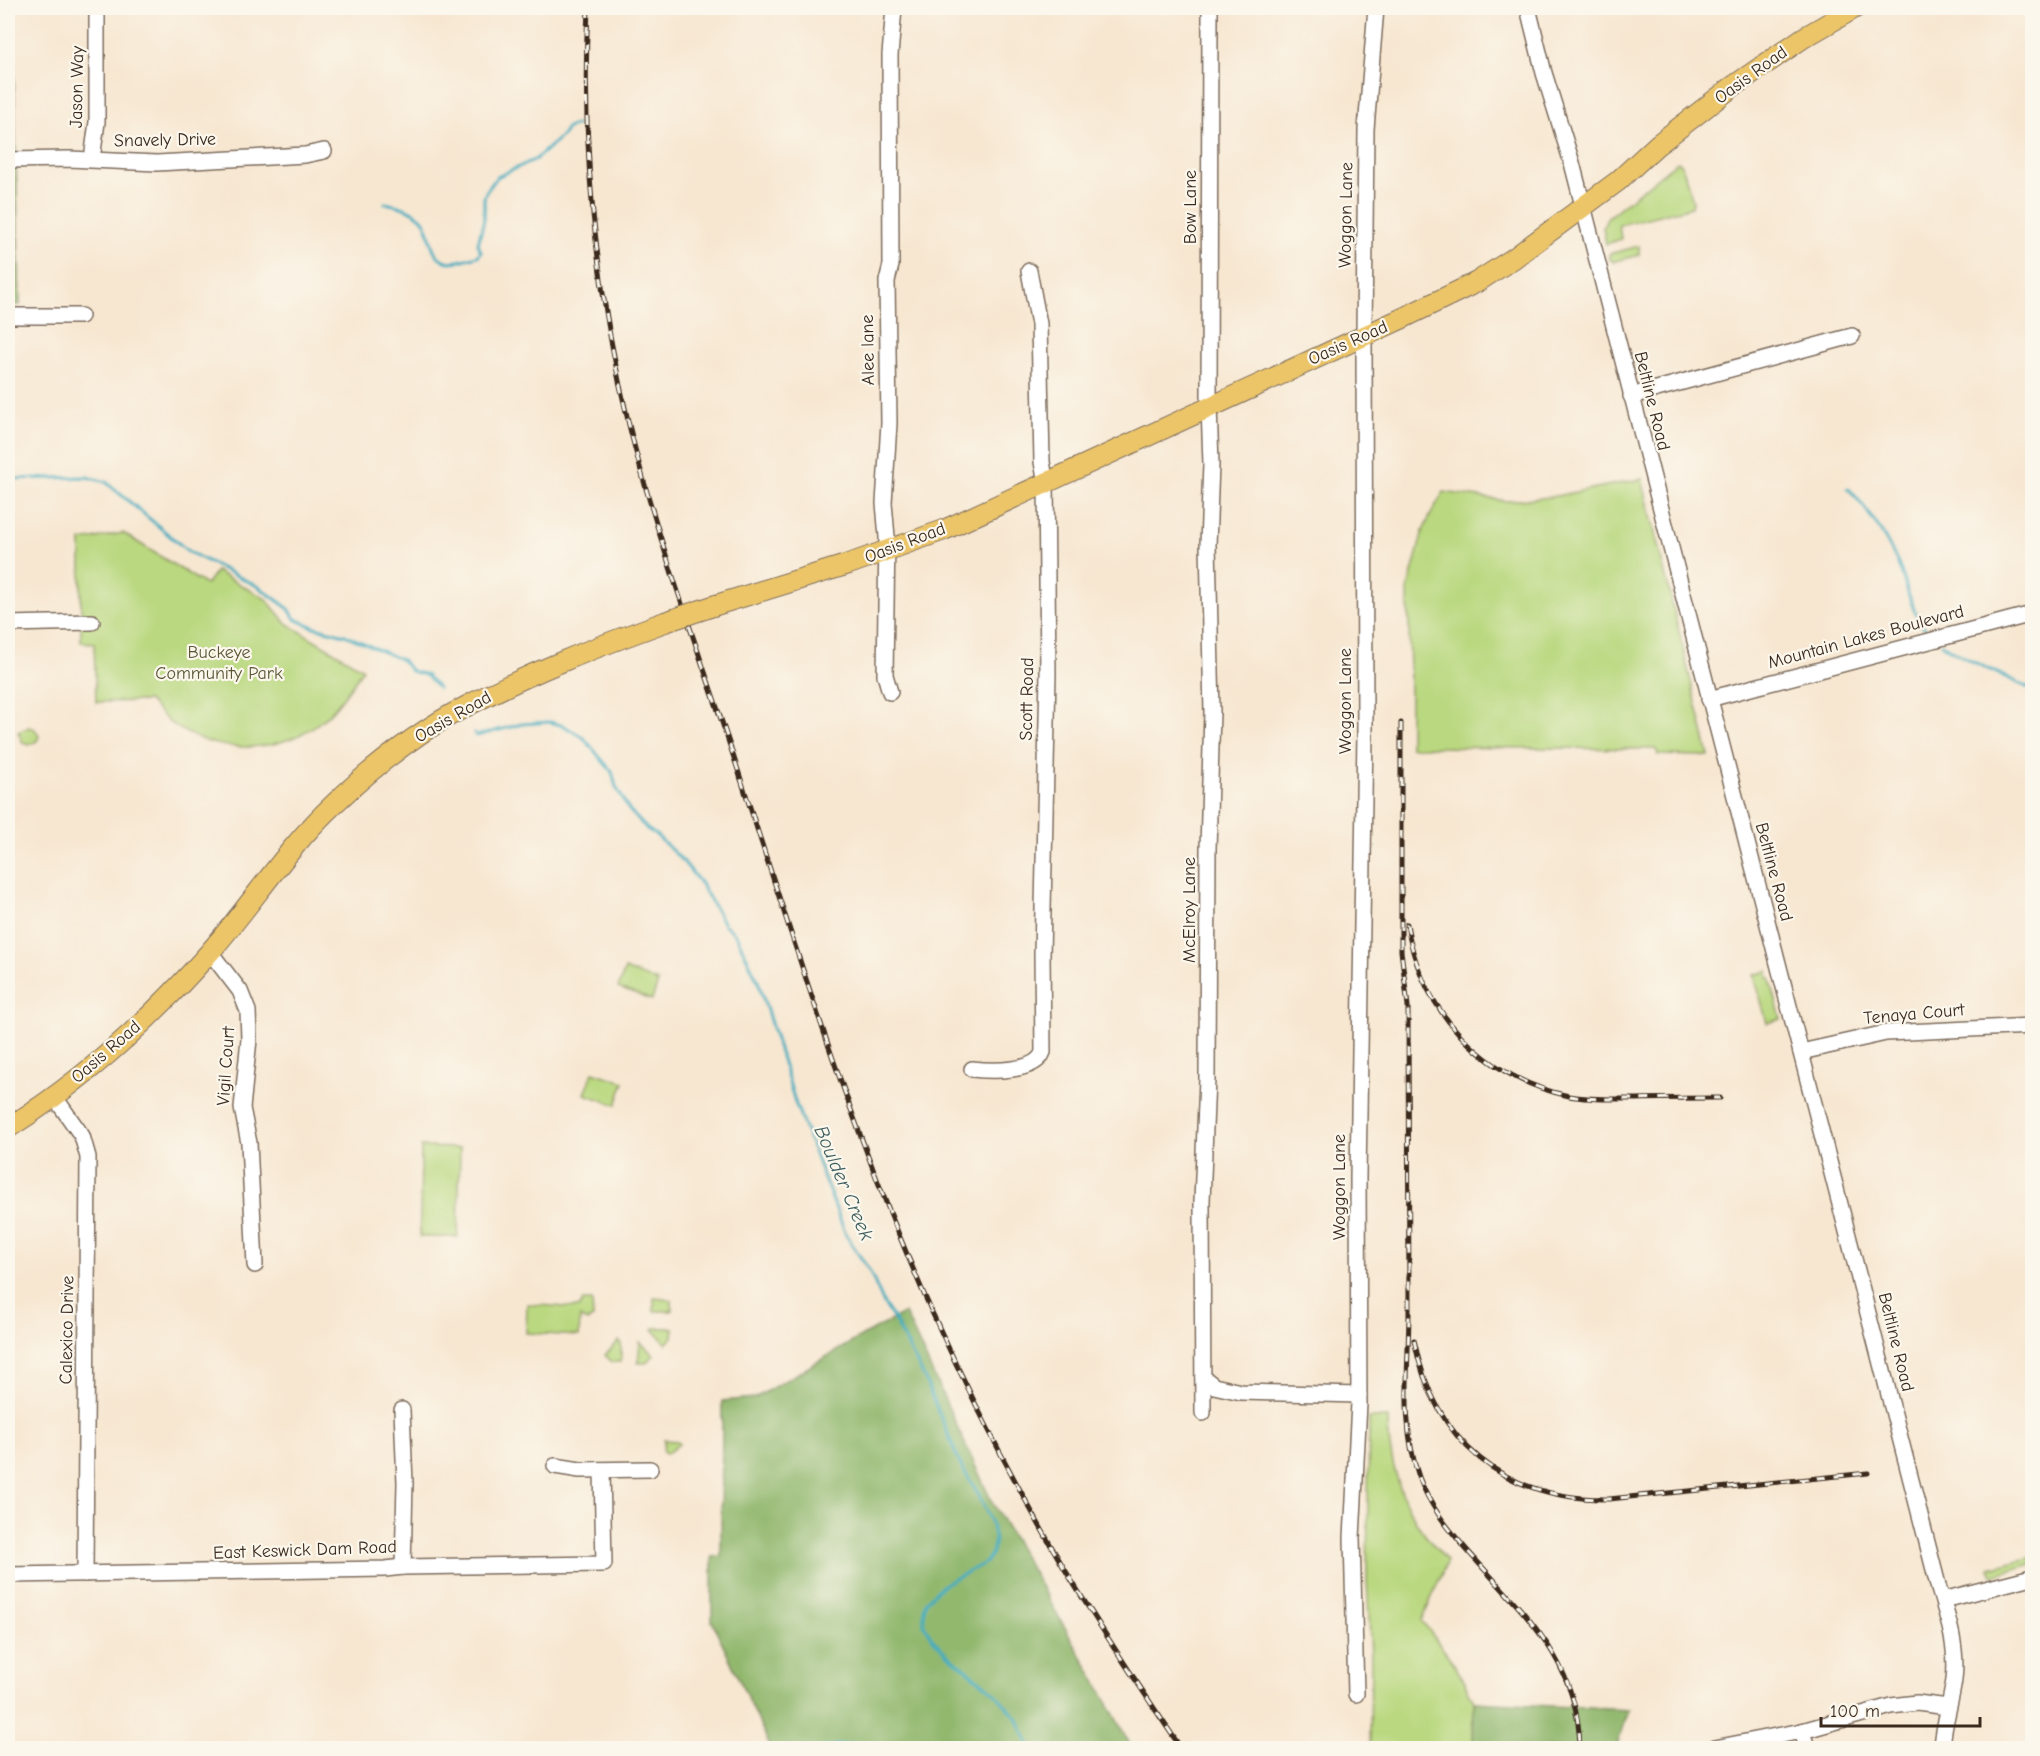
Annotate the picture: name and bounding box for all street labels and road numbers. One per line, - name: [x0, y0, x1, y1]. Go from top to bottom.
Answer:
- street label: Oasis Road: [1711, 42, 1791, 108]
- street label: Jason Way: [66, 45, 88, 128]
- street label: Snavely Drive: [114, 129, 216, 151]
- street label: Woggon Lane: [1335, 162, 1357, 268]
- street label: Bow Lane: [1180, 170, 1201, 244]
- street label: Alee lane: [857, 314, 879, 386]
- street label: Oasis Road: [1305, 316, 1391, 370]
- street label: Beltline Road: [1630, 349, 1674, 453]
- street label: Oasis Road: [862, 518, 948, 568]
- street label: Mountain Lakes Boulevard: [1766, 601, 1966, 673]
- street label: Woggon Lane: [1335, 648, 1356, 754]
- street label: Scott Road: [1016, 657, 1038, 741]
- street label: Oasis Road: [411, 687, 495, 747]
- street label: Beltline Road: [1751, 820, 1797, 924]
- street label: McElroy Lane: [1179, 857, 1200, 963]
- street label: Tenaya Court: [1863, 999, 1966, 1029]
- street label: Oasis Road: [67, 1016, 145, 1088]
- street label: Vigil Court: [213, 1025, 239, 1106]
- street label: Woggon Lane: [1329, 1134, 1350, 1240]
- street label: Calexico Drive: [56, 1275, 78, 1385]
- street label: Beltline Road: [1874, 1290, 1918, 1394]
- street label: East Keswick Dam Road: [213, 1536, 397, 1564]

